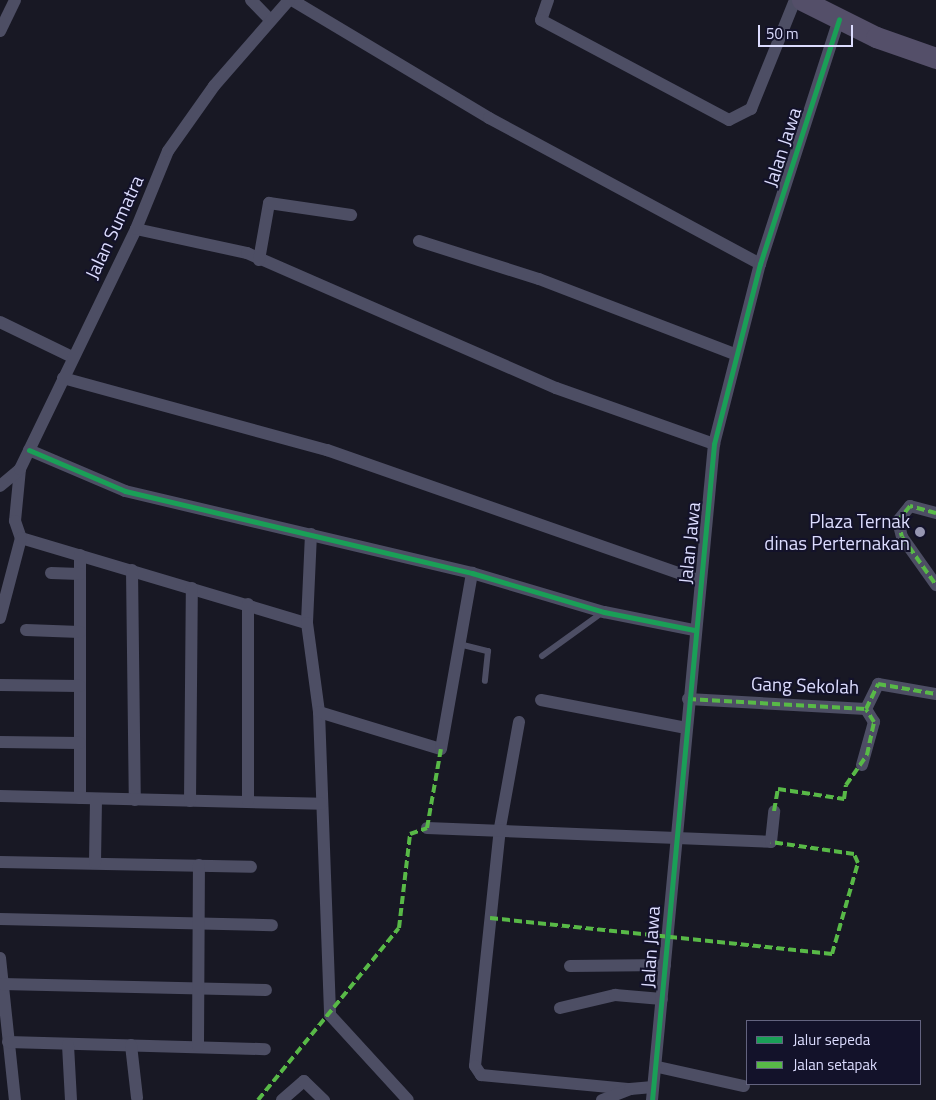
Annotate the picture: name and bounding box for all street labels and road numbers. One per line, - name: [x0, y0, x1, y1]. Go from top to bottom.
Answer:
- street label: Jalan Jawa: [758, 104, 806, 190]
- street label: Jalan Sumatra: [80, 171, 148, 283]
- street label: Jalan Jawa: [673, 501, 705, 585]
- street label: Gang Sekolah: [751, 672, 859, 698]
- street label: Jalan Jawa: [636, 905, 664, 989]

